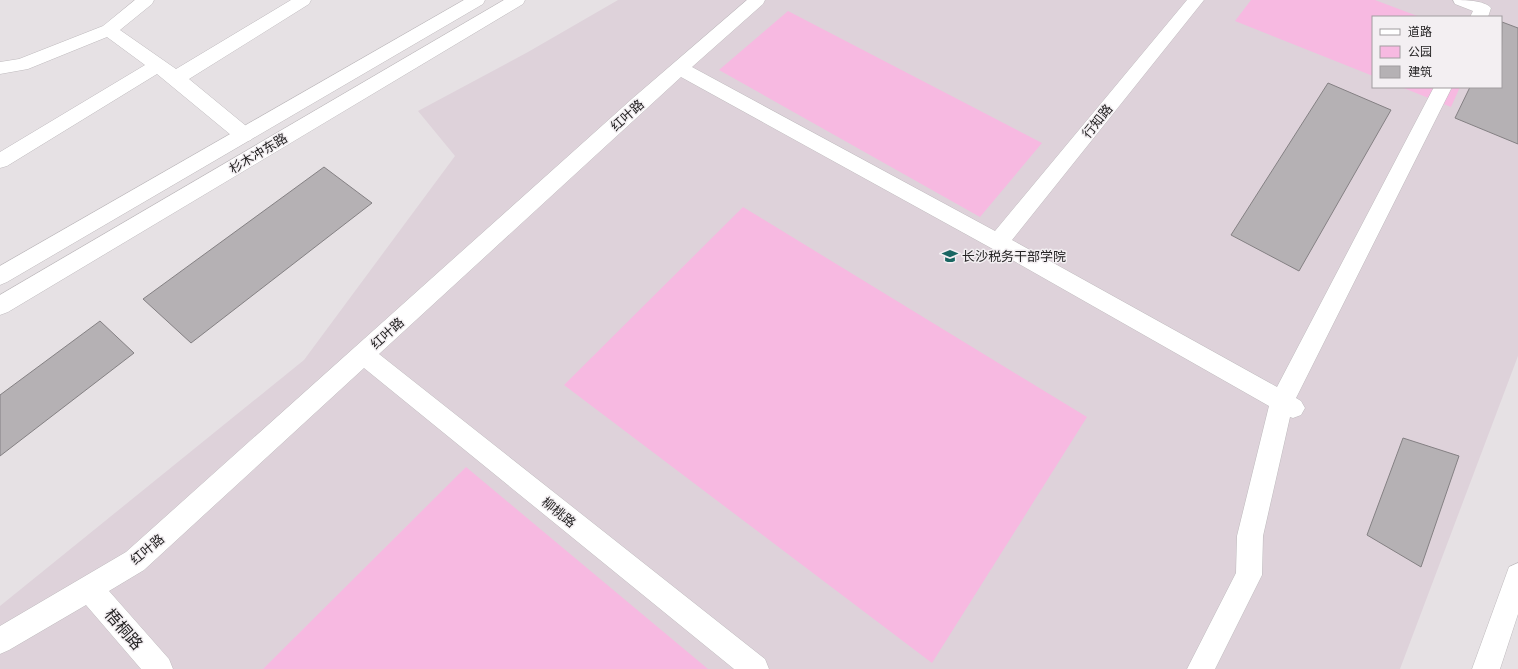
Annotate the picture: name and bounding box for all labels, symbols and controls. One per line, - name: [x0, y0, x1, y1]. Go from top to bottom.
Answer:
- legend: [1372, 16, 1502, 88]
- text: 道路: [1408, 25, 1432, 38]
- text: 公园: [1408, 45, 1432, 58]
- text: 建筑: [1408, 65, 1432, 78]
- street label: 红叶路: [608, 97, 646, 133]
- street label: 行知路: [1079, 101, 1115, 141]
- street label: 杉木冲东路: [227, 130, 289, 176]
- school or university icon: 长沙税务干部学院: [941, 247, 959, 265]
- place label: 长沙税务干部学院: [962, 249, 1066, 263]
- street label: 红叶路: [368, 315, 406, 351]
- street label: 柳桃路: [539, 494, 579, 530]
- street label: 红叶路: [128, 531, 166, 567]
- street label: 梧桐路: [101, 605, 147, 653]

